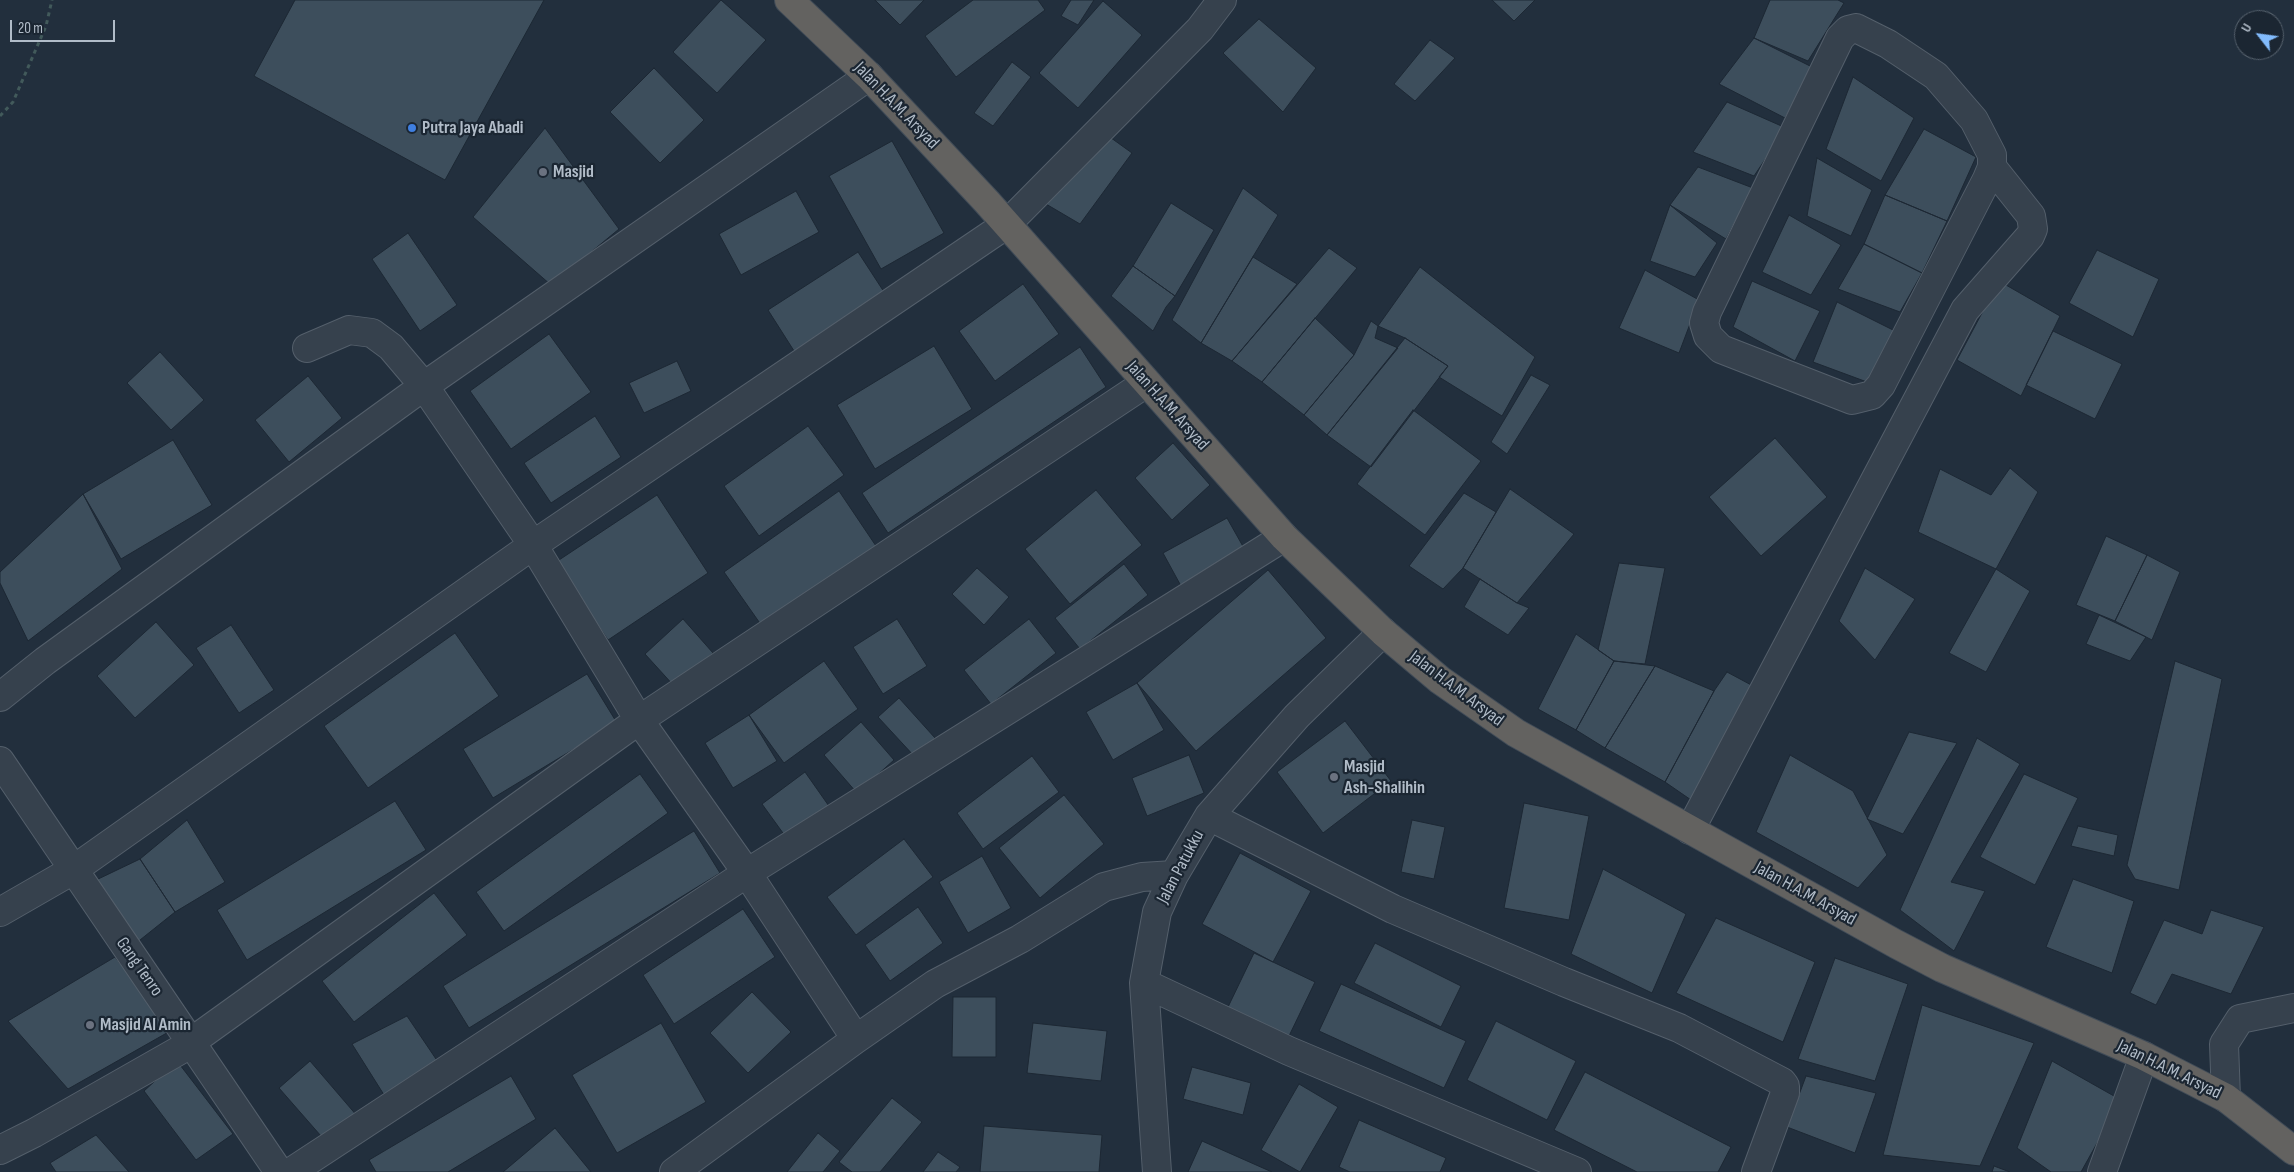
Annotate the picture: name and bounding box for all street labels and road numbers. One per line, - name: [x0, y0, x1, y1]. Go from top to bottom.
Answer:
- street label: Jalan H.A.M. Arsyad: [849, 58, 943, 154]
- street label: Jalan H.A.M. Arsyad: [1121, 357, 1213, 455]
- street label: Jalan H.A.M. Arsyad: [1404, 646, 1508, 732]
- street label: Jalan Patukku: [1153, 827, 1209, 907]
- street label: Jalan H.A.M. Arsyad: [1750, 857, 1860, 931]
- street label: Gang Tenro: [111, 933, 167, 1001]
- street label: Jalan H.A.M. Arsyad: [2114, 1036, 2224, 1104]

